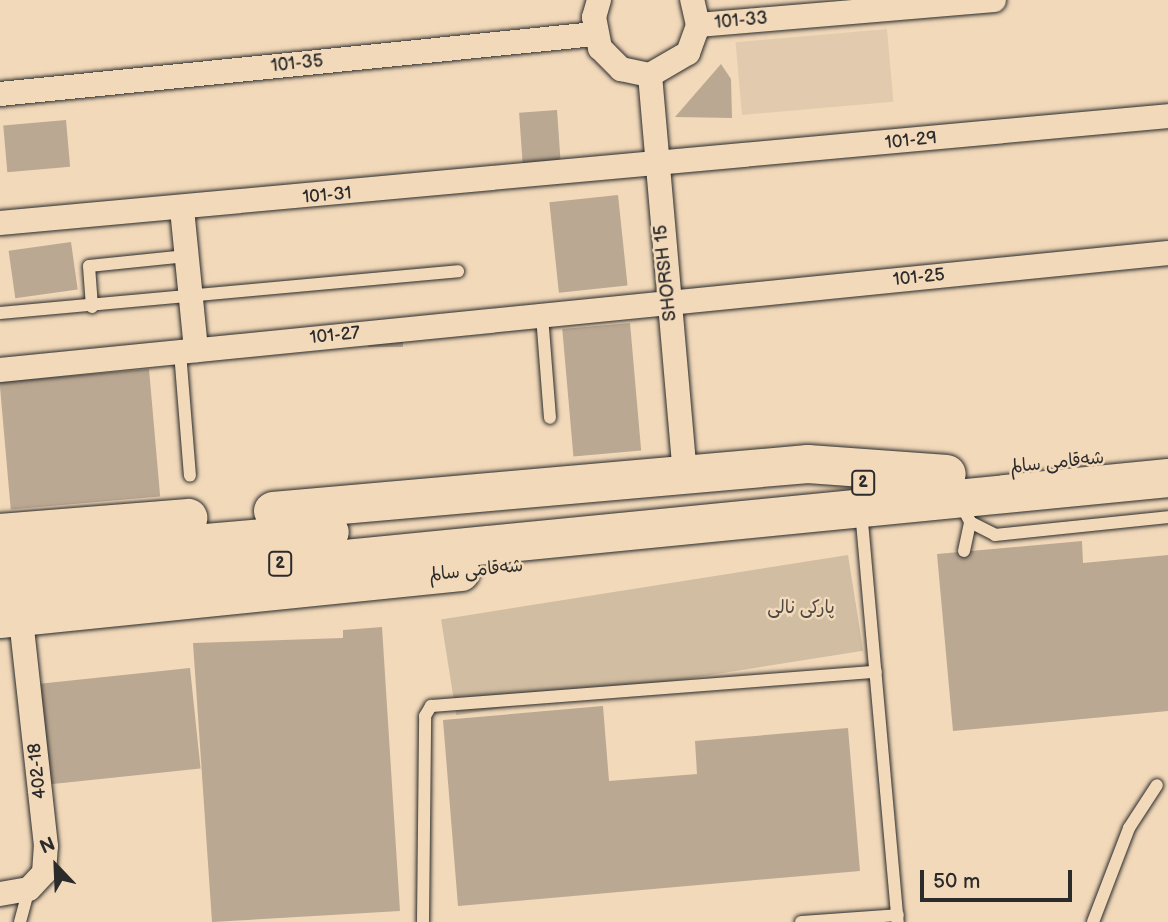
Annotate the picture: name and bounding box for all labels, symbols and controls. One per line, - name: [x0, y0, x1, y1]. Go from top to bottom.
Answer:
- street label: 101-33: [714, 8, 768, 34]
- street label: 101-35: [270, 51, 324, 77]
- street label: 101-29: [884, 128, 938, 154]
- street label: 101-31: [302, 183, 352, 209]
- street label: SHORSH 15: [650, 224, 682, 322]
- street label: 101-25: [892, 265, 946, 291]
- street label: 101-27: [309, 323, 361, 349]
- street label: شەقامی سالم: [1009, 447, 1105, 479]
- road number: 2: [851, 470, 875, 496]
- road number: 2: [268, 552, 292, 576]
- street label: شەقامی سالم: [428, 555, 524, 587]
- park label: پارکی نالی: [767, 597, 835, 619]
- street label: 402-18: [24, 742, 52, 800]
- north arrow: [21, 831, 91, 901]
- text: N: [37, 833, 59, 860]
- scale bar: [923, 856, 1075, 900]
- text: 50 m: [933, 869, 980, 894]

